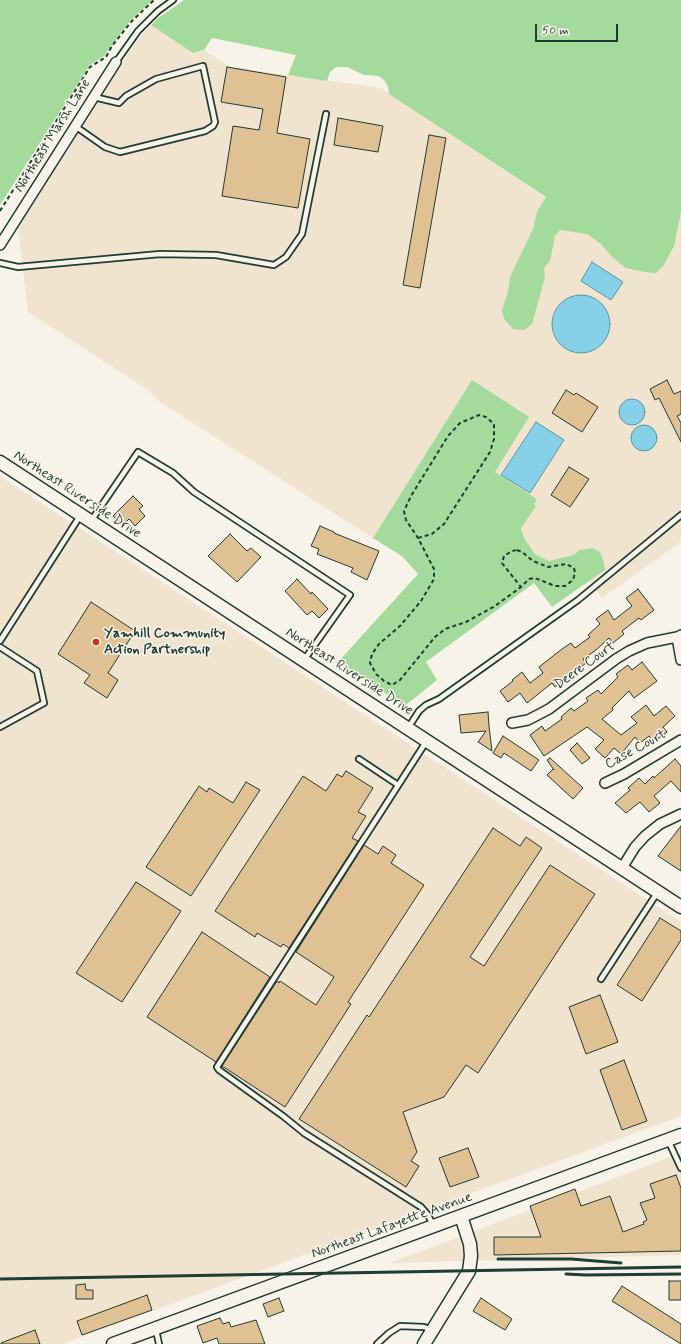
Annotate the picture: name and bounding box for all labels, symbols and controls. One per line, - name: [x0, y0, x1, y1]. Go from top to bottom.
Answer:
- scale bar: [537, 16, 620, 42]
- text: 50 m: [542, 23, 569, 39]
- street label: Northeast Marsh Lane: [11, 76, 95, 196]
- street label: Northeast Riverside Drive: [10, 447, 144, 543]
- street label: Northeast Riverside Drive: [282, 624, 416, 720]
- place label: Yamhill Community Action Partnership: [104, 626, 225, 658]
- marker: Yamhill Community Action Partnership: [91, 637, 101, 647]
- street label: Deere Court: [551, 638, 619, 694]
- street label: Case Court: [603, 726, 669, 774]
- street label: Northeast Lafayette Avenue: [309, 1189, 475, 1263]

